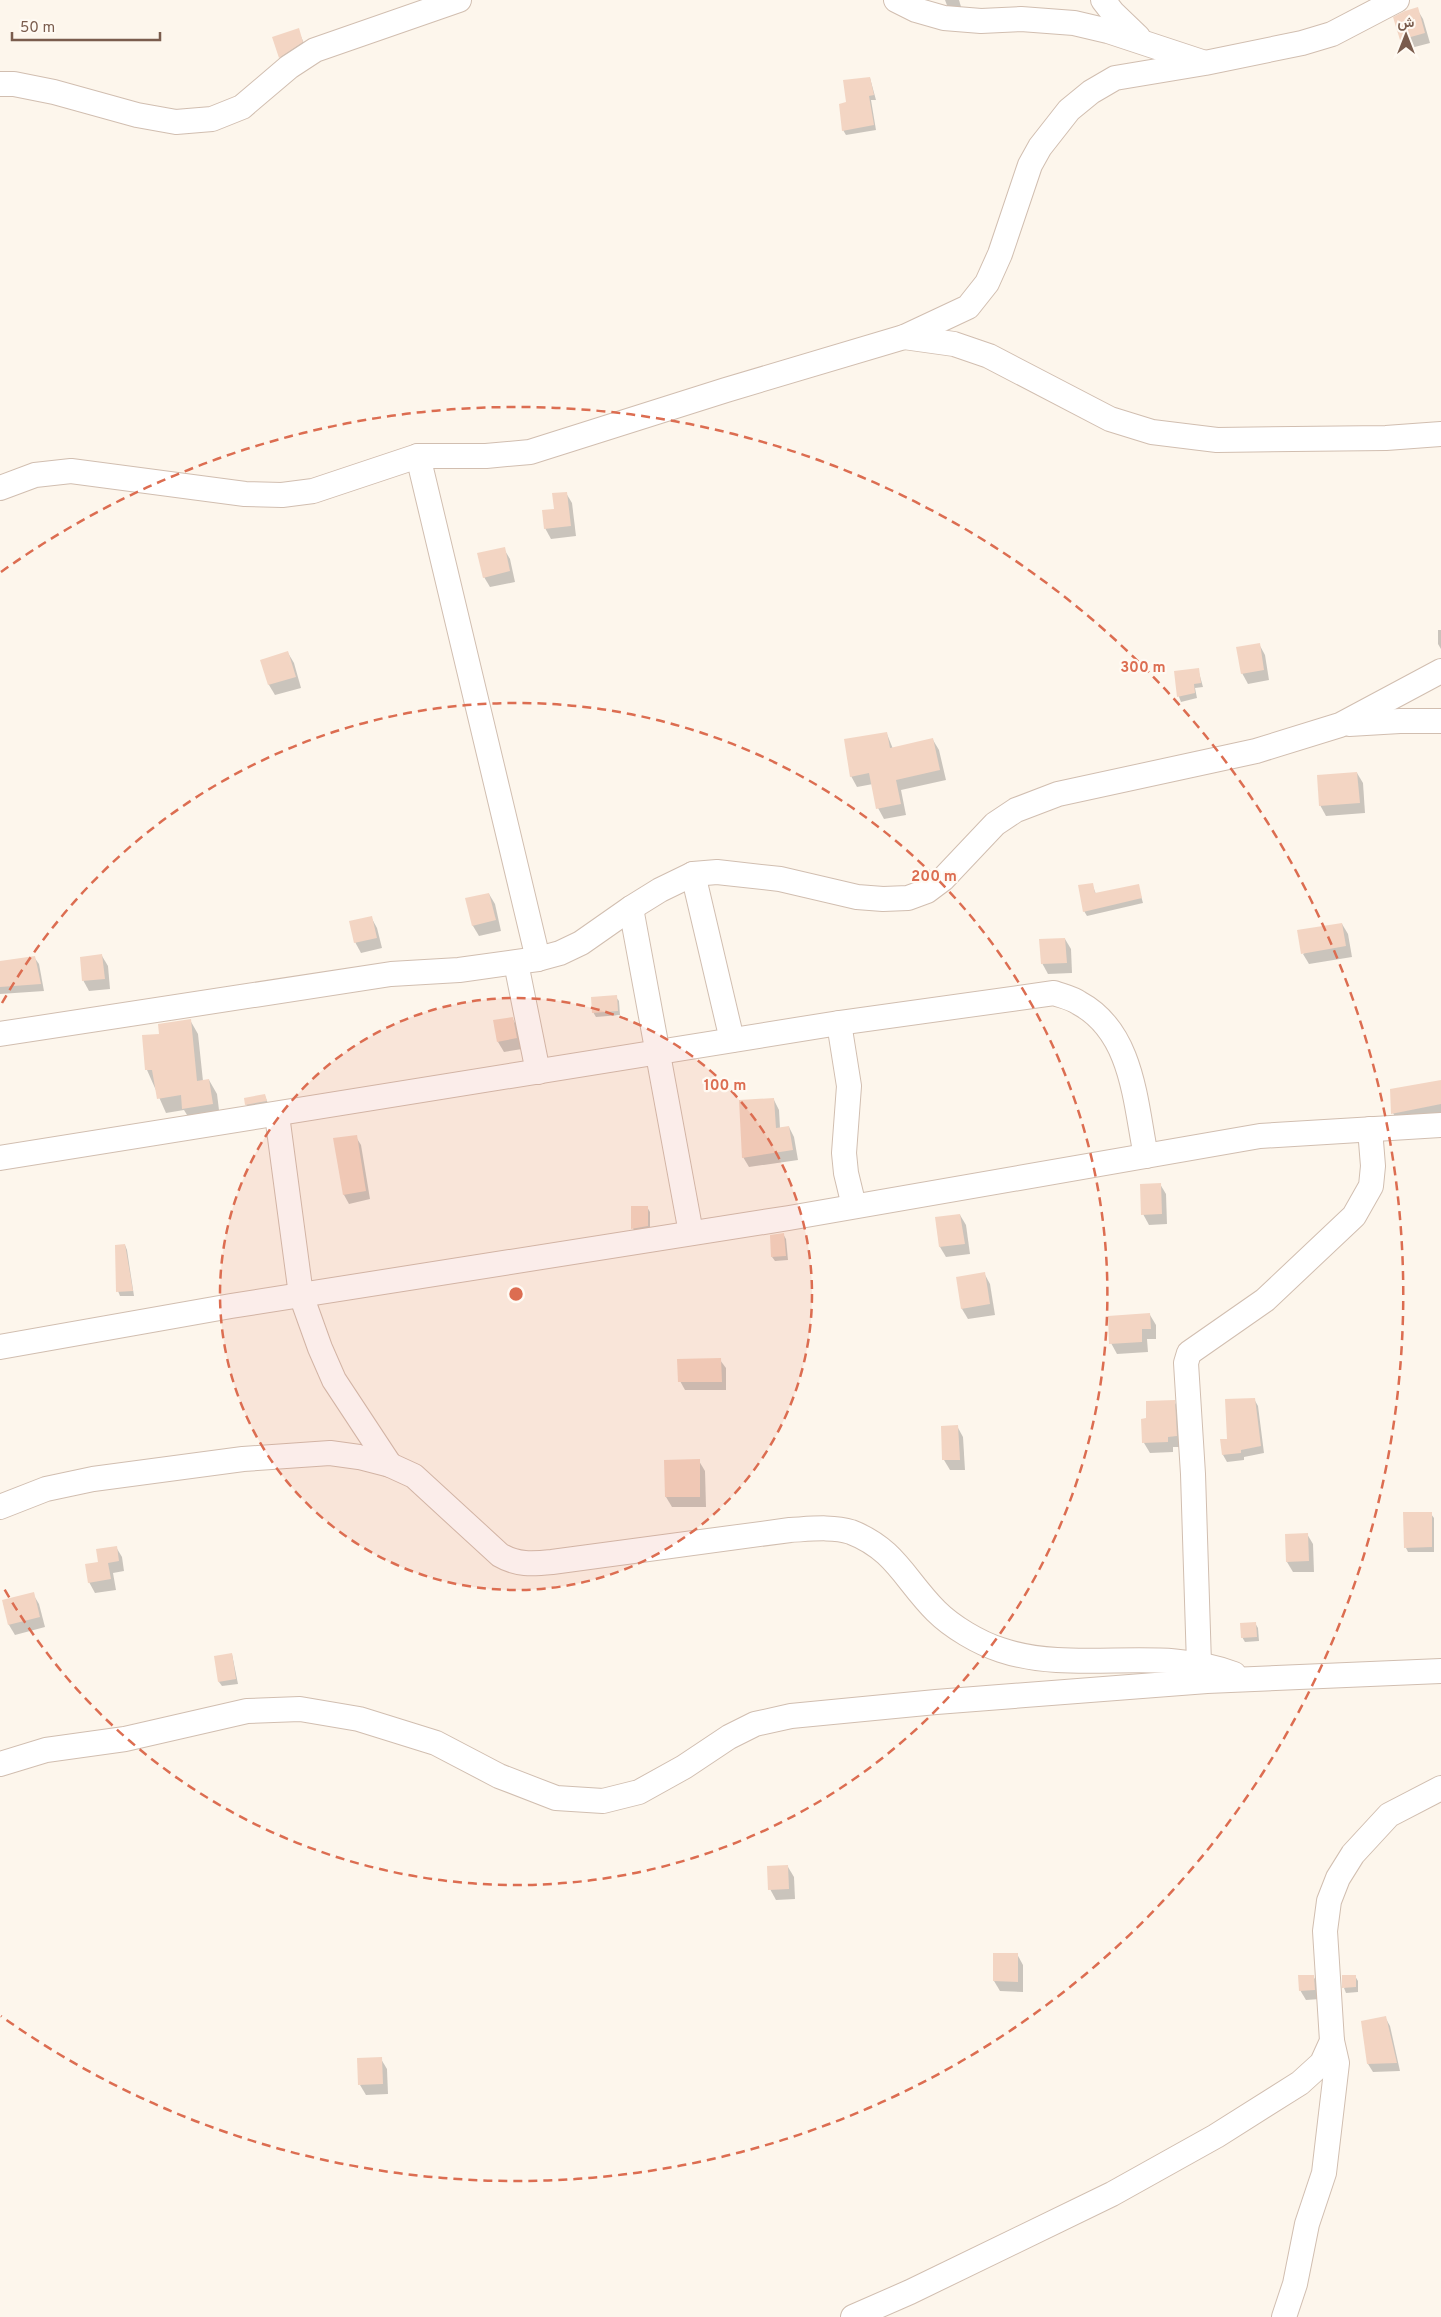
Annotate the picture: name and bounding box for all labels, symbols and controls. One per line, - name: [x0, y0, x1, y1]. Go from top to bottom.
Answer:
- scale bar: [12, 10, 160, 42]
- north arrow: [1381, 10, 1431, 60]
- text: ش: [1398, 15, 1415, 32]
- text: 50 m: [20, 19, 55, 38]
- text: 300 m: [1120, 659, 1166, 678]
- text: 200 m: [911, 868, 957, 887]
- text: 100 m: [704, 1077, 746, 1096]
- centre of rings: [507, 1285, 525, 1303]

